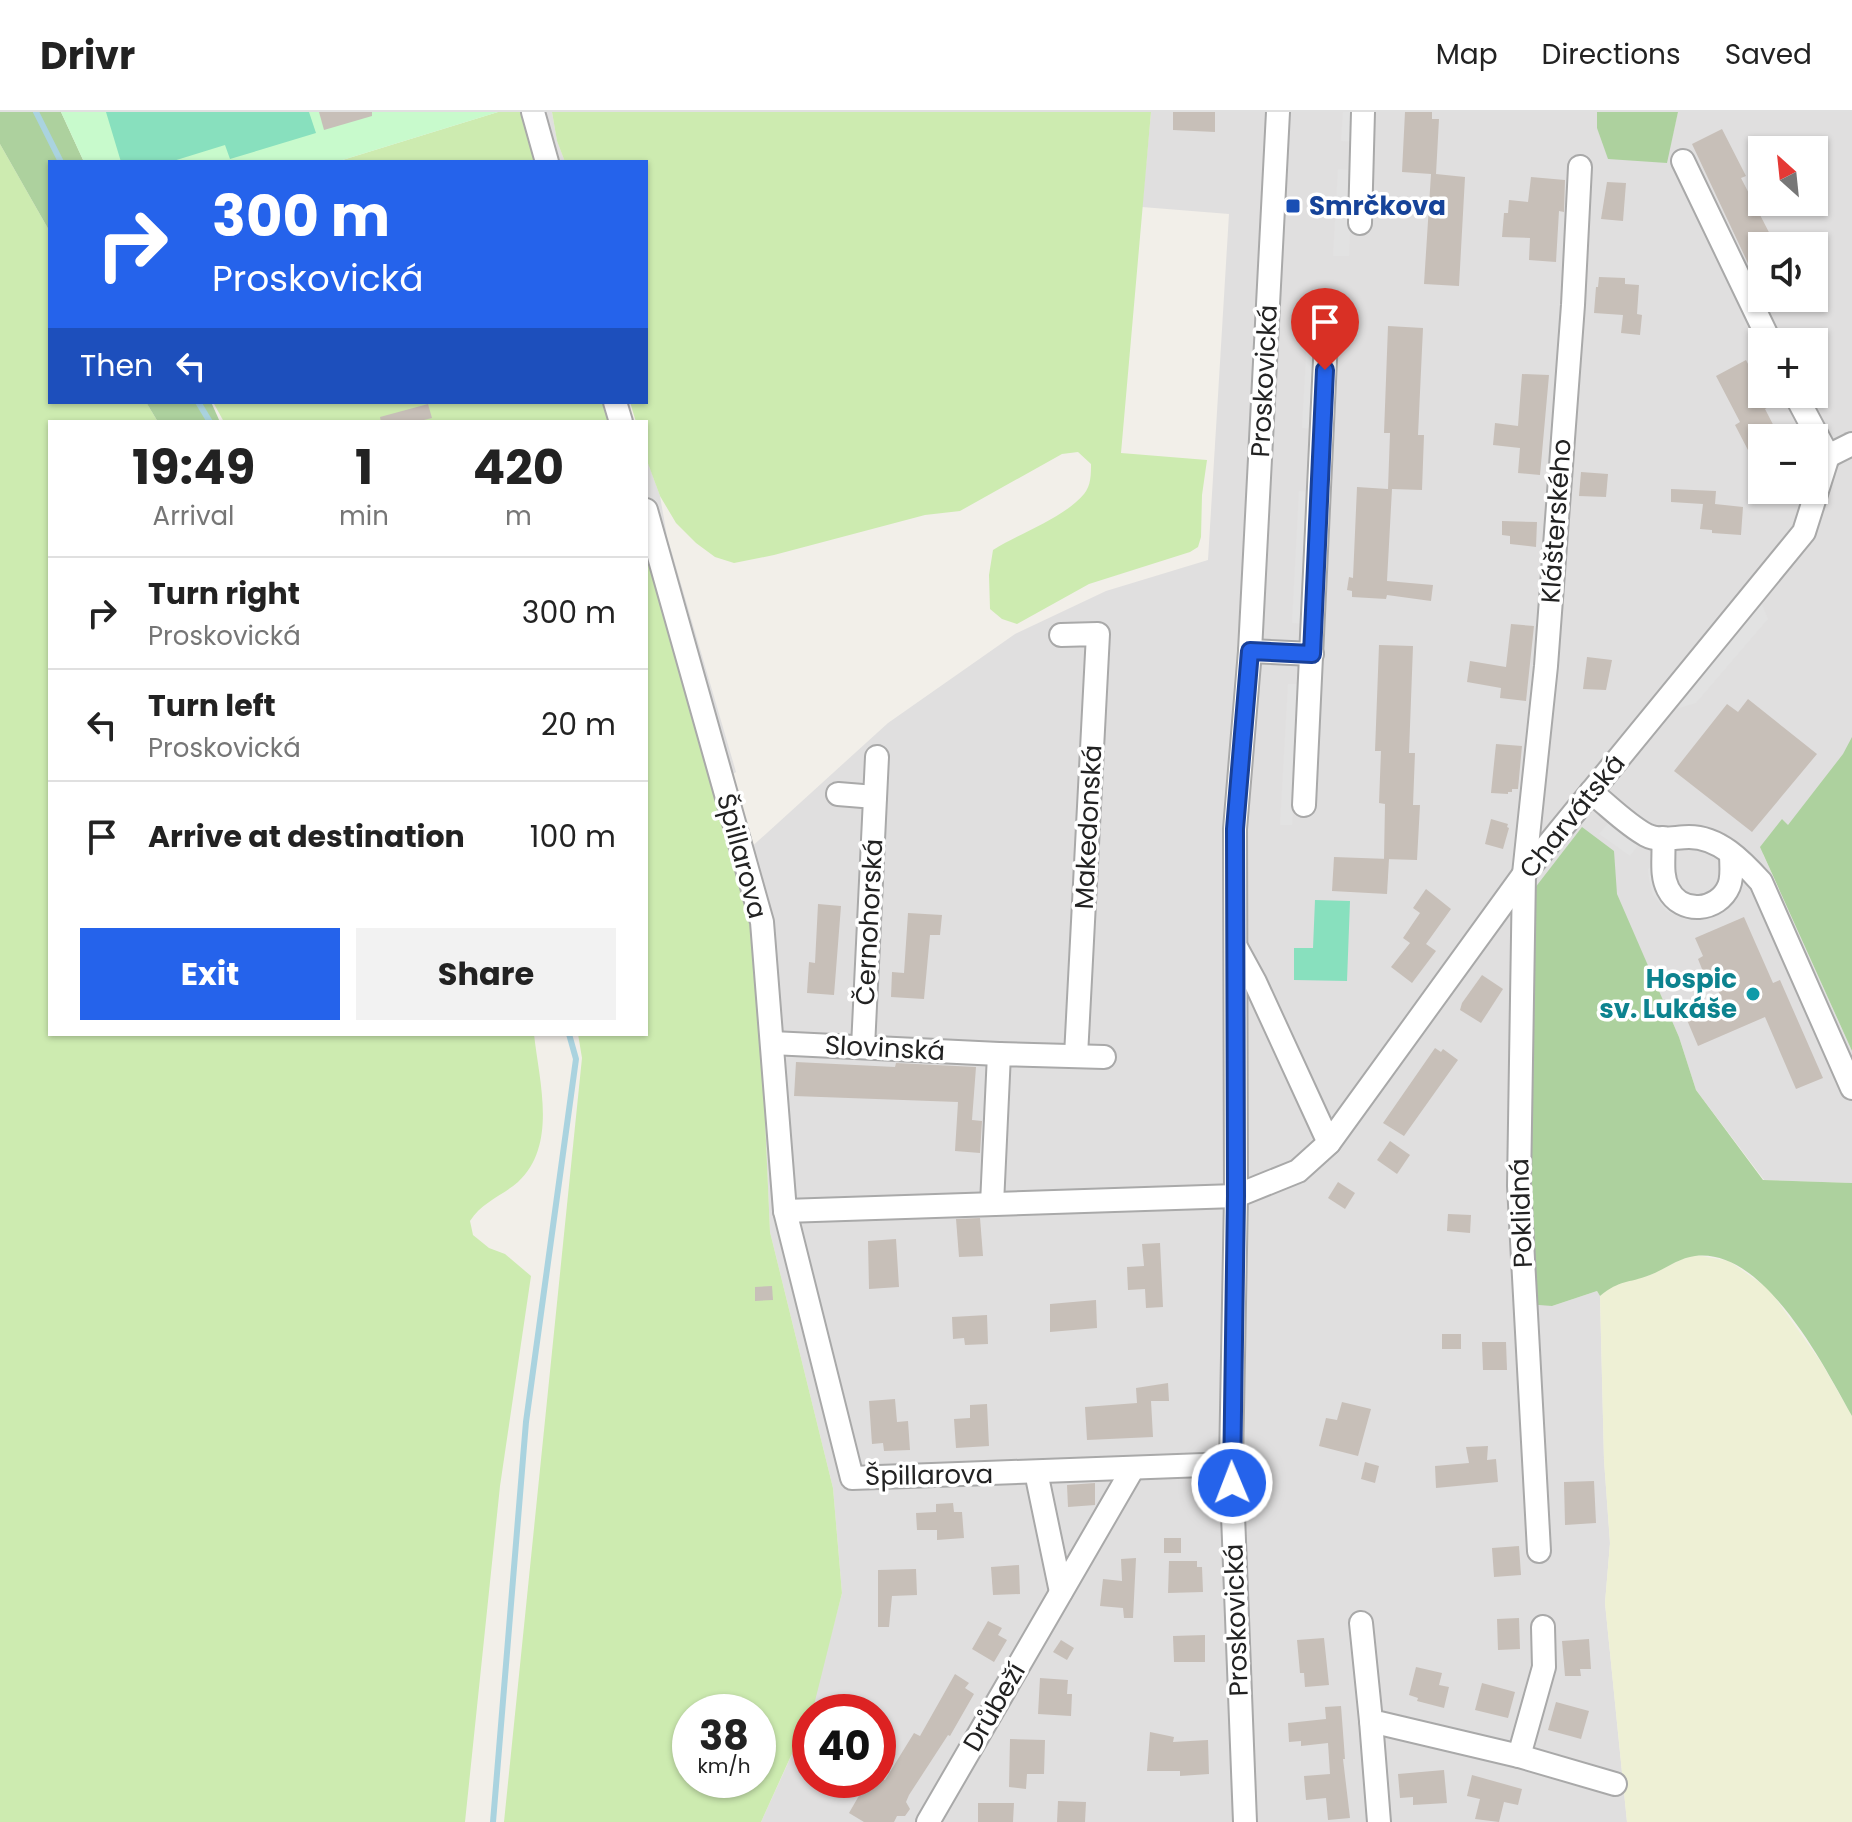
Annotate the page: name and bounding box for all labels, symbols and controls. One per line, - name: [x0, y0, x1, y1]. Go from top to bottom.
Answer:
- text: Drivr: [40, 29, 135, 82]
- text: Map: [1436, 35, 1498, 74]
- text: Directions: [1542, 35, 1681, 74]
- text: Saved: [1725, 35, 1812, 74]
- north arrow: [1748, 136, 1828, 216]
- map controls: [1748, 136, 1828, 504]
- text: 300 m: [212, 177, 390, 256]
- place label: Smrčkova: [1309, 188, 1446, 224]
- icon: right: [80, 192, 184, 296]
- marker: Smrčkova: [1284, 197, 1302, 215]
- button: sound: [1748, 232, 1828, 312]
- text: Proskovická: [212, 253, 423, 304]
- pin: [1291, 288, 1359, 370]
- icon: arrive: [1303, 300, 1347, 344]
- street label: Proskovická: [1242, 304, 1286, 458]
- button: +: [1748, 328, 1828, 408]
- text: Then: [80, 344, 153, 387]
- icon: left: [169, 344, 213, 388]
- button: −: [1748, 424, 1828, 504]
- text: 19:49: [132, 434, 255, 501]
- text: 1: [355, 434, 373, 501]
- text: 420: [473, 434, 564, 501]
- street label: Klášterského: [1532, 438, 1580, 604]
- text: Arrival: [153, 498, 234, 534]
- text: min: [339, 498, 389, 534]
- text: m: [505, 498, 532, 534]
- text: Turn right: [148, 572, 300, 615]
- icon: right: [80, 591, 124, 635]
- text: 300 m: [522, 591, 616, 634]
- text: Proskovická: [148, 618, 301, 654]
- text: Turn left: [148, 684, 276, 727]
- icon: left: [80, 703, 124, 747]
- text: 20 m: [541, 703, 616, 746]
- text: Proskovická: [148, 730, 301, 766]
- street label: Makedonská: [1066, 744, 1110, 910]
- street label: Charvátská: [1511, 746, 1633, 886]
- street label: Špillarova: [708, 789, 776, 923]
- icon: arrive: [80, 815, 124, 859]
- text: Arrive at destination: [148, 815, 465, 858]
- text: 100 m: [530, 815, 616, 858]
- street label: Černohorská: [847, 838, 891, 1006]
- button: Exit: [80, 928, 340, 1020]
- button: Share: [356, 928, 616, 1020]
- place label: Hospic sv. Lukáše: [1599, 961, 1737, 1027]
- marker: Hospic sv. Lukáše: [1744, 985, 1762, 1003]
- street label: Slovinská: [824, 1027, 946, 1069]
- street label: Poklidná: [1501, 1158, 1541, 1268]
- position arrow: [1190, 1441, 1274, 1525]
- street label: Špillarova: [865, 1456, 993, 1494]
- street label: Proskovická: [1215, 1543, 1257, 1697]
- street label: Drůbeží: [954, 1656, 1034, 1758]
- speed limit sign: 40: [792, 1694, 896, 1798]
- text: 38: [699, 1708, 749, 1764]
- text: km/h: [697, 1752, 751, 1780]

